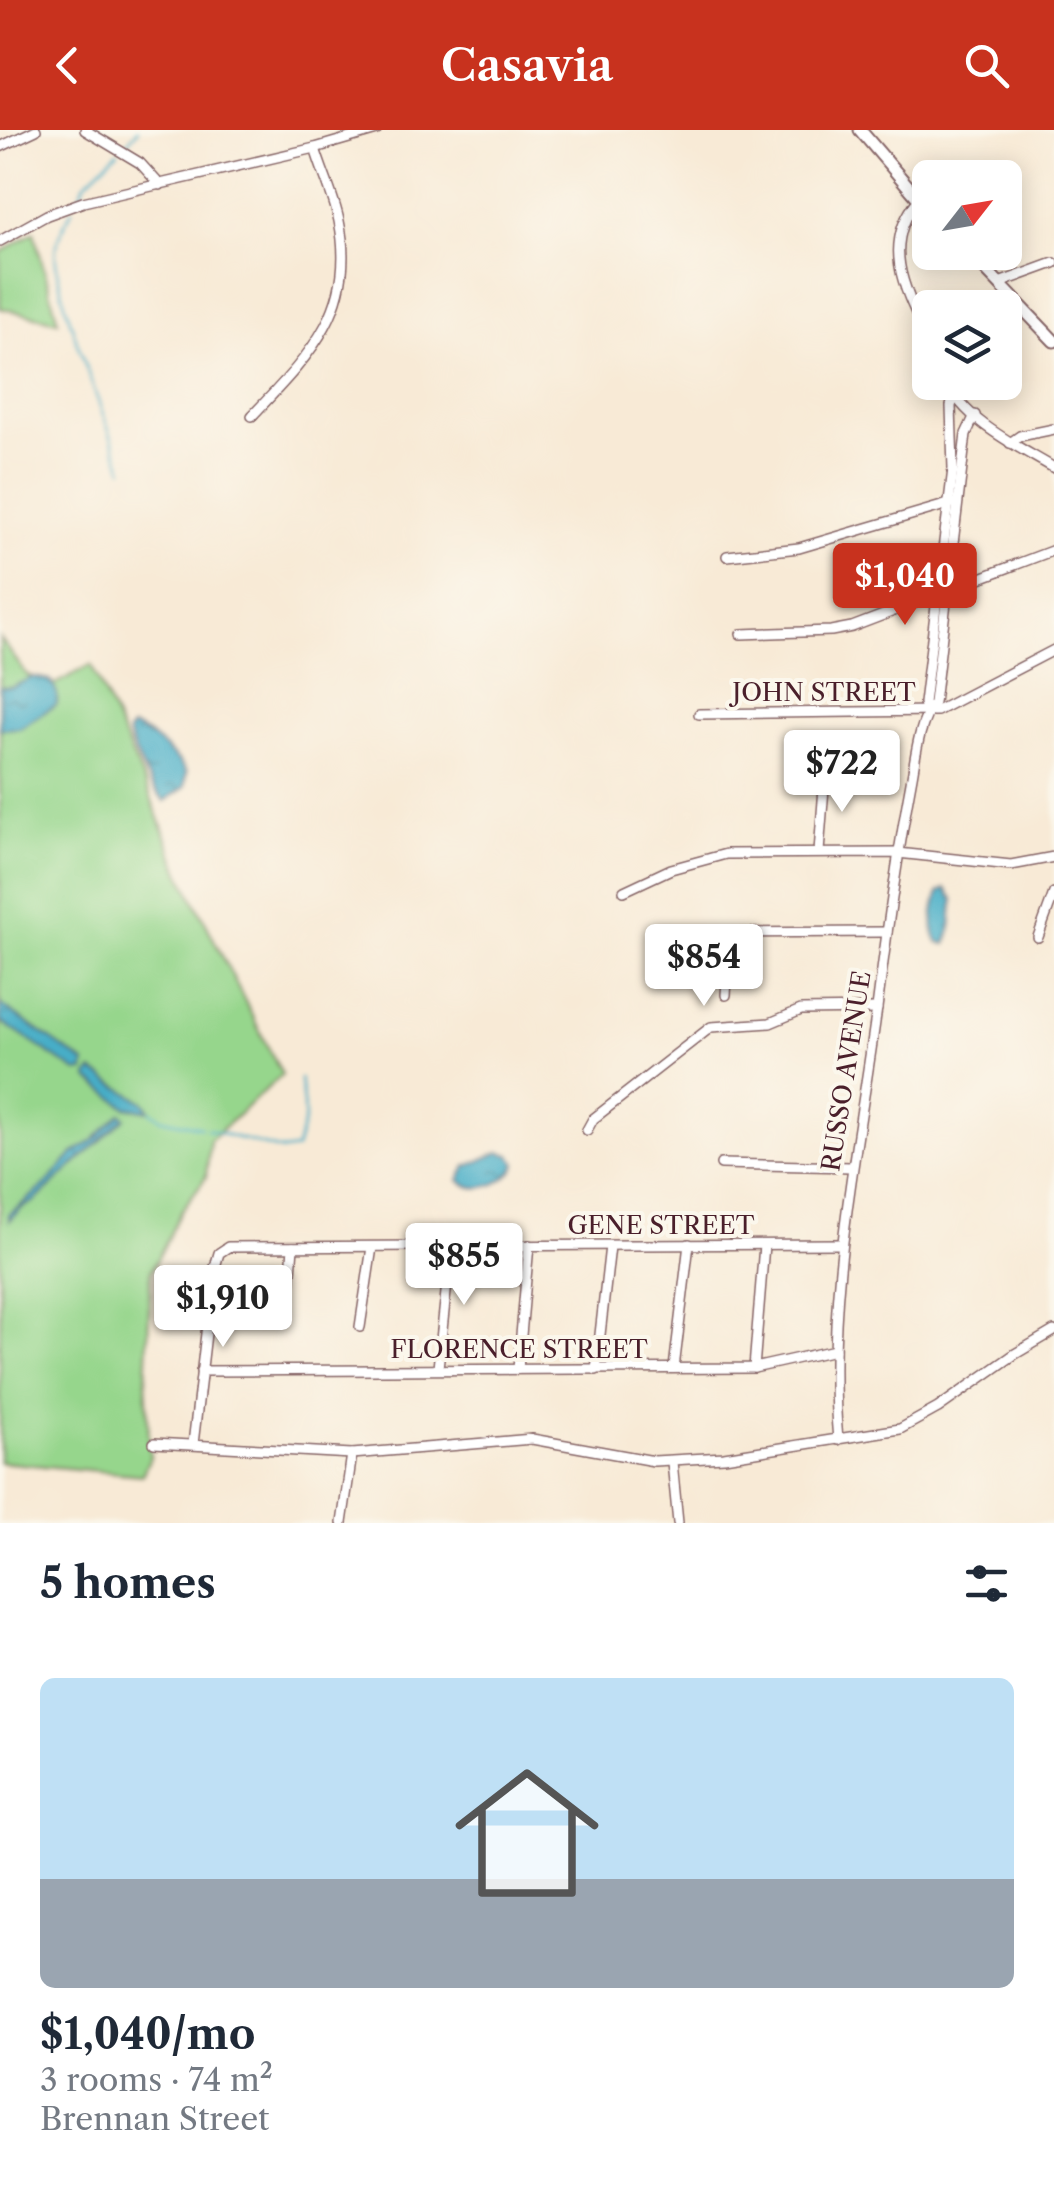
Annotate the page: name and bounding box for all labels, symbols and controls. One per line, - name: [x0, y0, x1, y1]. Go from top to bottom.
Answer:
- text: Casavia: [441, 37, 613, 93]
- icon: back: [40, 38, 95, 93]
- icon: search: [959, 38, 1014, 93]
- north arrow: [912, 160, 1022, 270]
- map controls: [912, 160, 1022, 400]
- button: layers: [912, 290, 1022, 400]
- pin: $1,040: [824, 543, 986, 628]
- text: $1,040: [855, 556, 955, 595]
- street label: JOHN STREET: [728, 677, 916, 708]
- pin: $722: [783, 730, 901, 815]
- text: $722: [806, 743, 878, 782]
- pin: $854: [645, 924, 763, 1009]
- text: $854: [667, 937, 741, 976]
- street label: RUSSO AVENUE: [815, 969, 878, 1173]
- street label: GENE STREET: [567, 1210, 755, 1241]
- pin: $855: [405, 1223, 523, 1308]
- text: $855: [428, 1236, 500, 1275]
- pin: $1,910: [142, 1265, 304, 1350]
- text: $1,910: [176, 1278, 270, 1317]
- street label: FLORENCE STREET: [390, 1334, 648, 1365]
- icon: filters: [959, 1556, 1014, 1611]
- text: 5 homes: [40, 1557, 216, 1609]
- icon: home: [437, 1743, 617, 1923]
- text: $1,040/mo: [40, 2008, 255, 2060]
- text: 3 rooms · 74 m²: [40, 2060, 273, 2099]
- text: Brennan Street: [40, 2099, 269, 2138]

